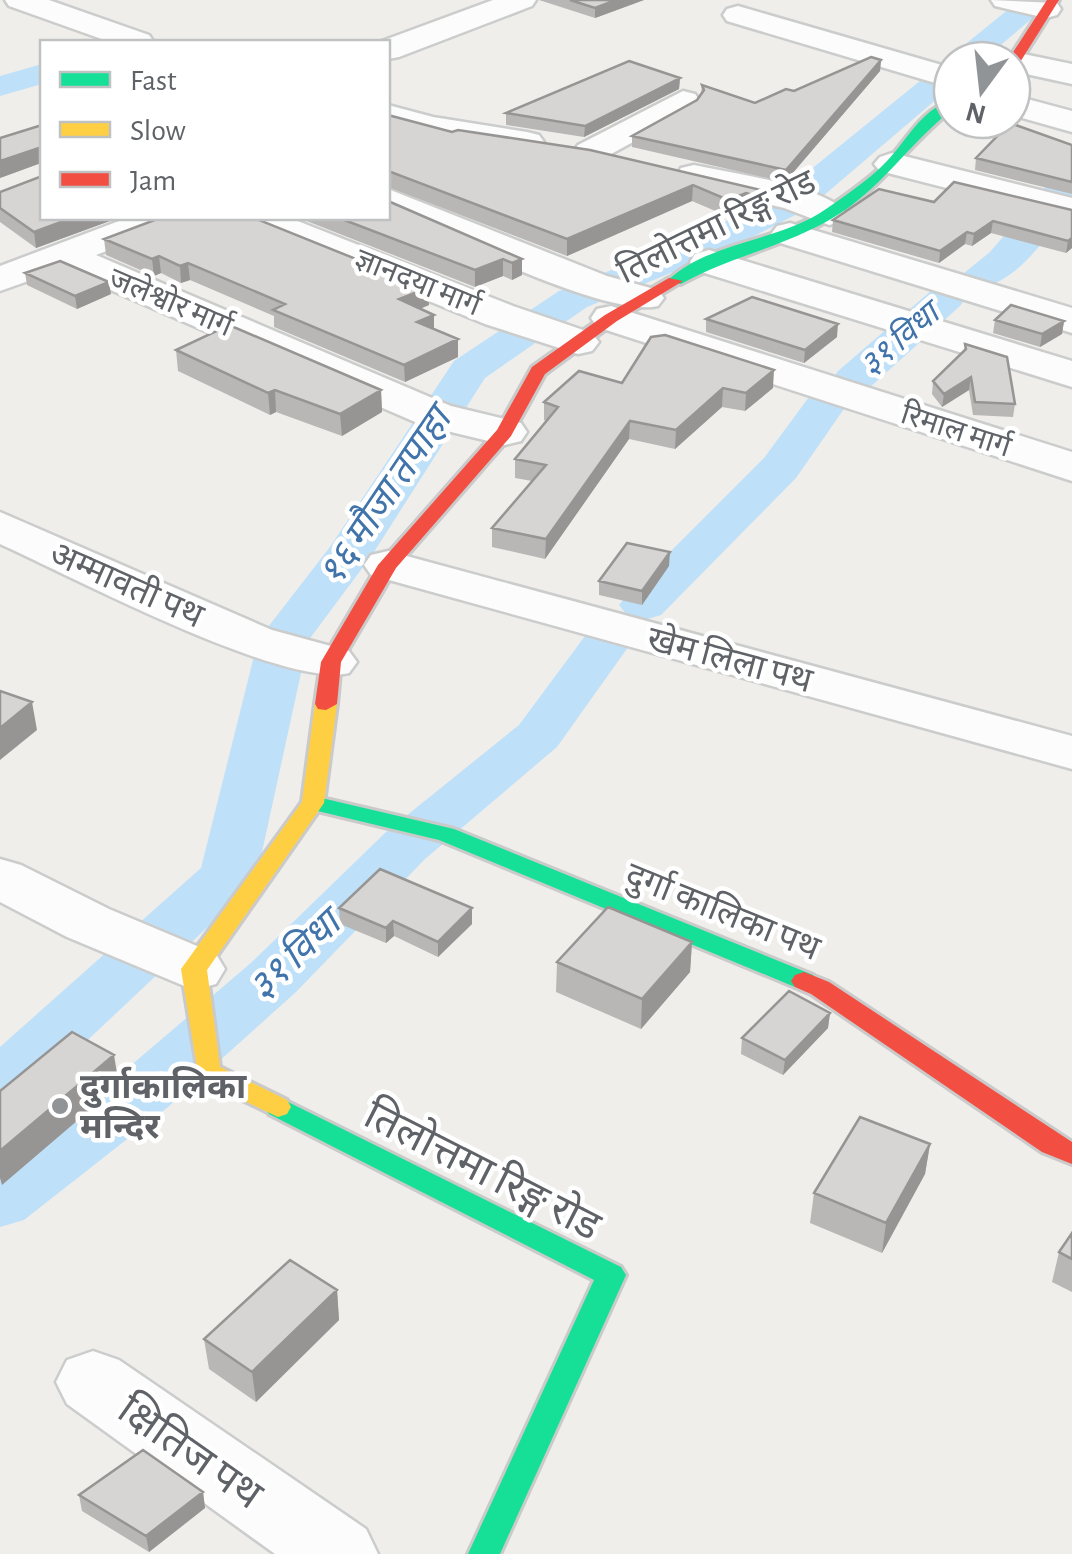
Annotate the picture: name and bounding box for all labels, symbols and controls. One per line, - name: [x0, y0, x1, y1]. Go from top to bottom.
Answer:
- legend: [40, 40, 390, 220]
- north arrow: [932, 40, 1032, 140]
- text: Fast: [130, 66, 177, 96]
- text: N: [963, 96, 989, 128]
- text: Slow: [130, 116, 186, 146]
- street label: तिलोत्तमा रिङ्ग रोड: [611, 160, 822, 290]
- text: Jam: [130, 166, 176, 196]
- street label: ज्ञानदया मार्ग: [351, 241, 487, 322]
- street label: जलेश्वोर मार्ग: [105, 260, 239, 343]
- water label: ३१ विधा: [852, 291, 949, 382]
- water label: १६ मौजा तपाहा: [309, 393, 463, 592]
- street label: रिमाल मार्ग: [897, 396, 1016, 463]
- street label: अम्मावती पथ: [44, 532, 210, 635]
- street label: खेम लिला पथ: [643, 618, 817, 699]
- street label: दुर्गा कालिका पथ: [619, 854, 827, 971]
- water label: ३१ विधा: [239, 896, 353, 1008]
- place label: दुर्गाकालिका मन्दिर: [80, 1066, 247, 1145]
- street label: तिलोत्तमा रिङ्ग रोड: [358, 1091, 608, 1248]
- marker: दुर्गाकालिका मन्दिर: [49, 1095, 71, 1117]
- street label: क्षितिज पथ: [110, 1386, 272, 1518]

